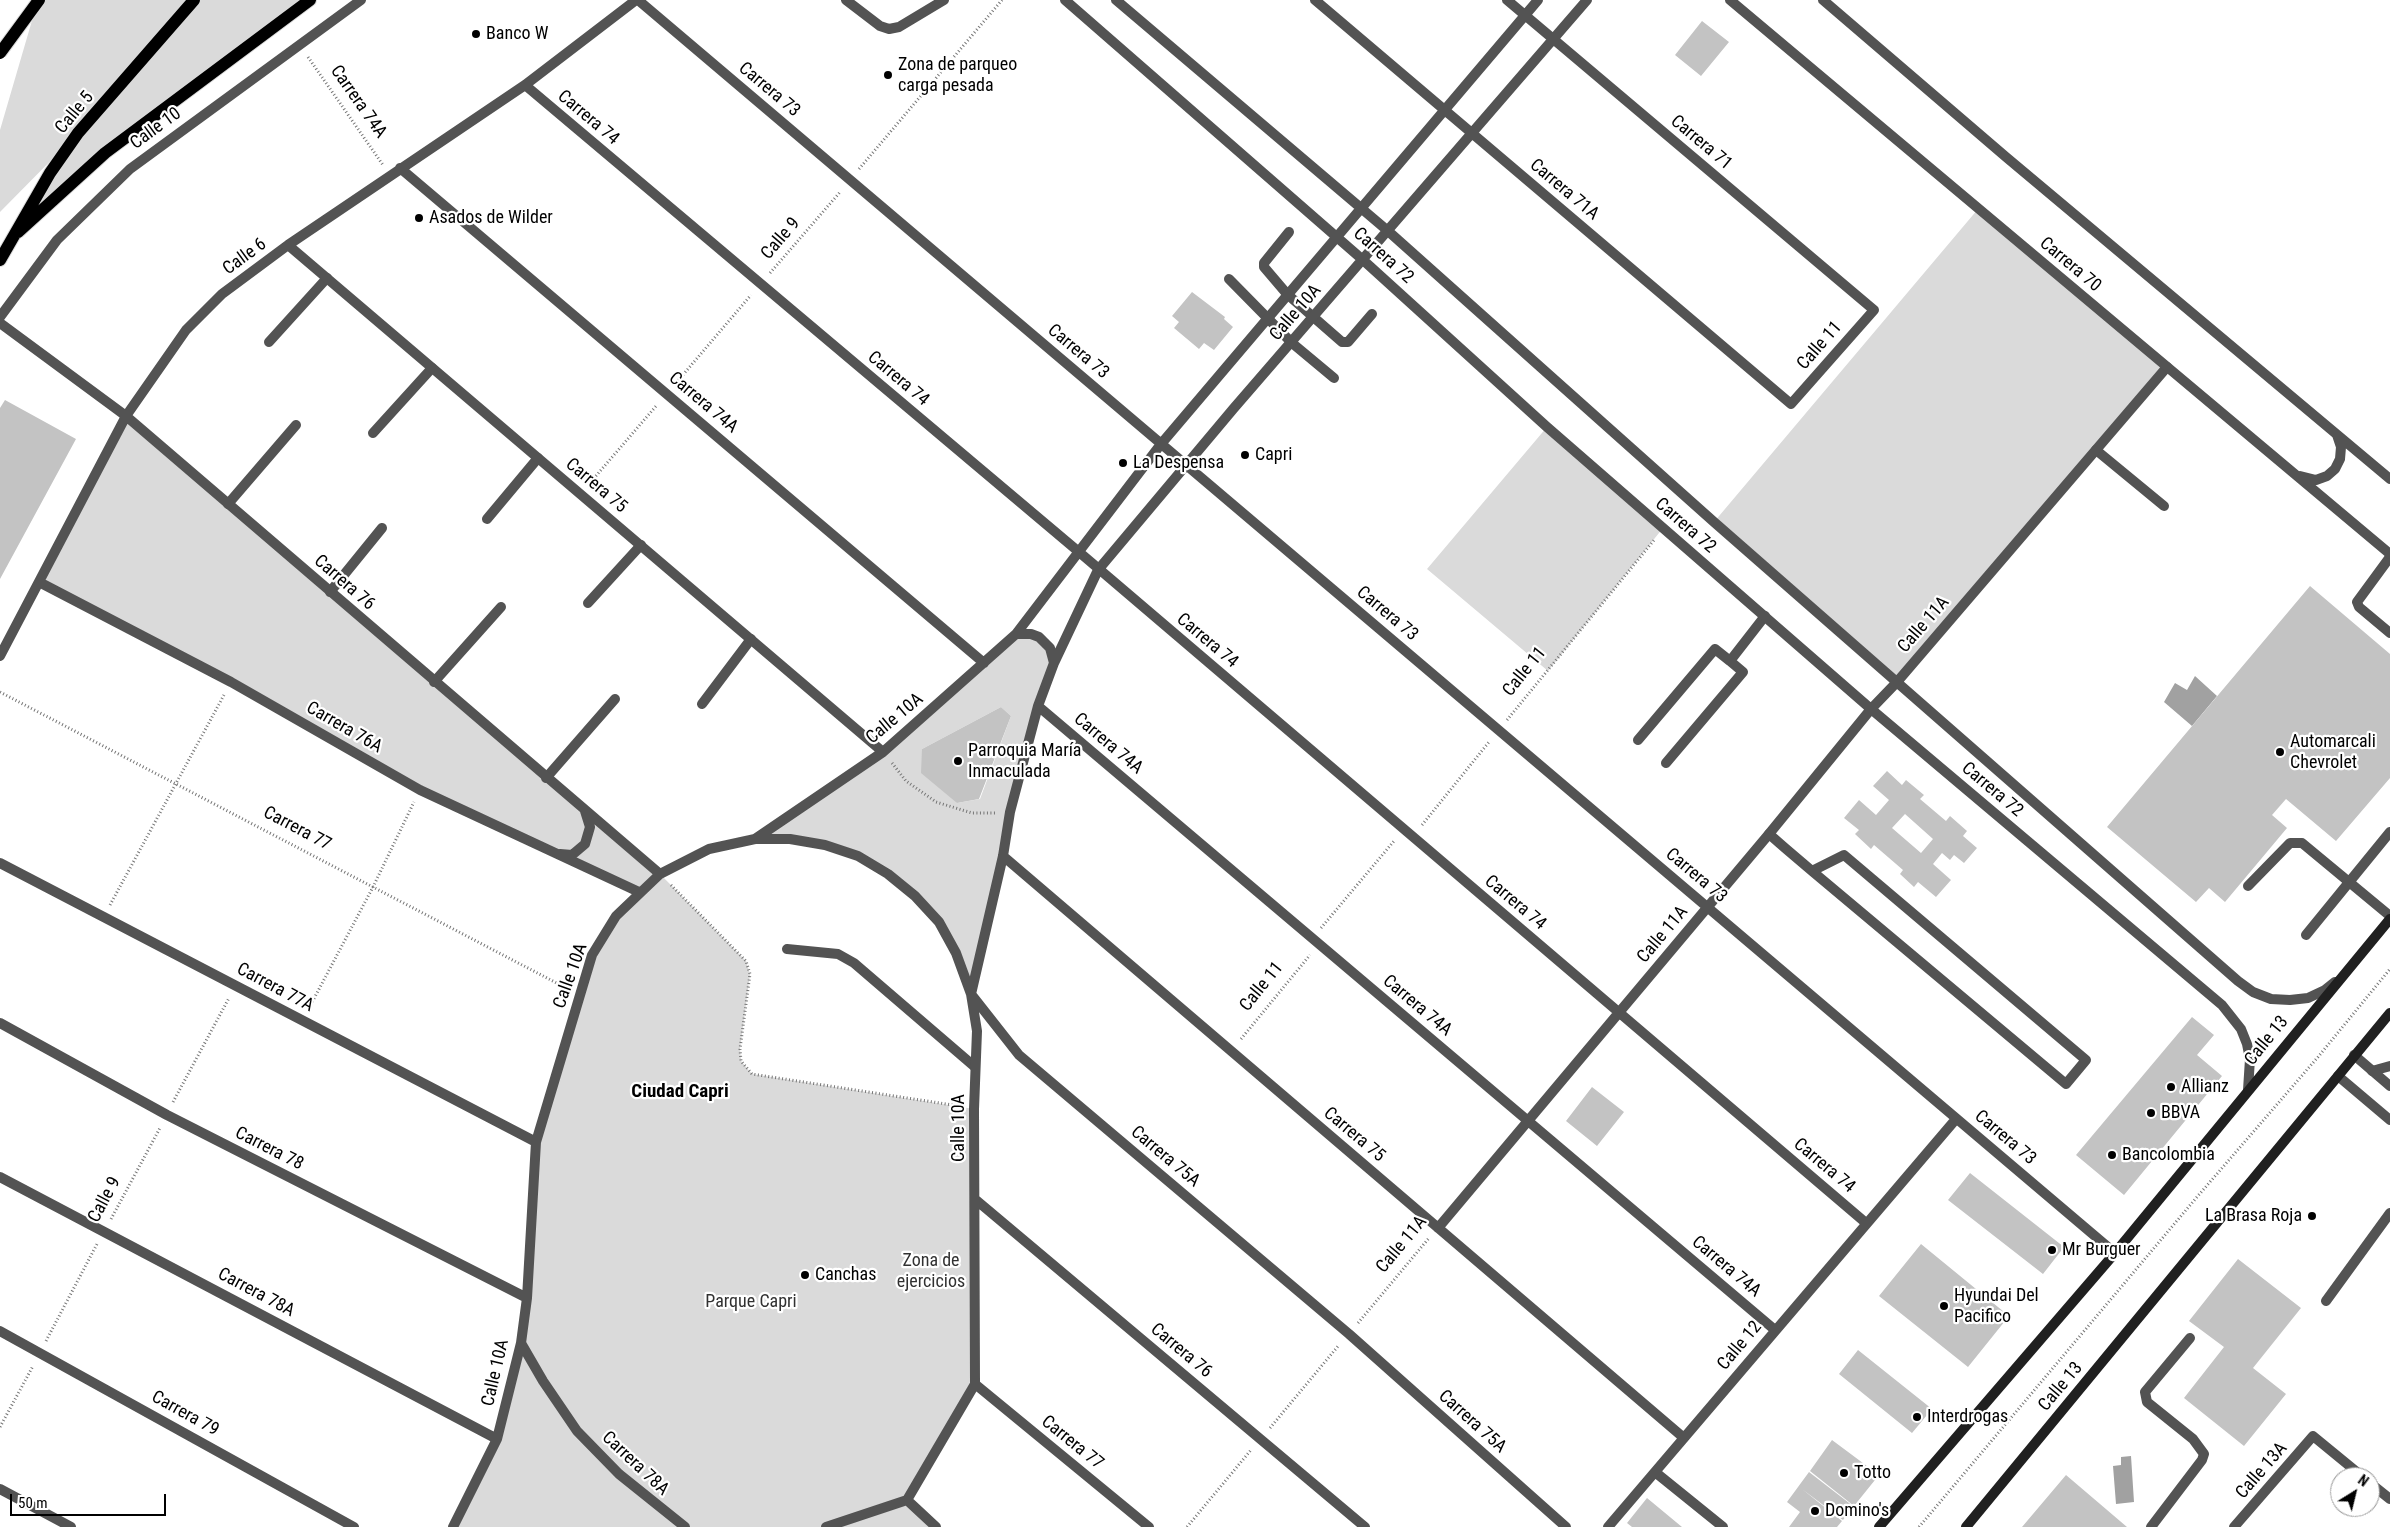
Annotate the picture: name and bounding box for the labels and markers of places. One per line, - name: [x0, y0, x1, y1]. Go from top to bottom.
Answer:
- place label: Banco W: [486, 23, 548, 45]
- marker: Banco W: [470, 28, 482, 40]
- place label: Zona de parqueo carga pesada: [898, 54, 1017, 96]
- marker: Zona de parqueo carga pesada: [882, 69, 894, 81]
- place label: Asados de Wilder: [429, 207, 553, 229]
- marker: Asados de Wilder: [413, 212, 425, 224]
- place label: Capri: [1255, 444, 1292, 466]
- marker: Capri: [1239, 449, 1251, 461]
- place label: La Despensa: [1133, 452, 1224, 474]
- marker: La Despensa: [1117, 457, 1129, 469]
- place label: Automarcali Chevrolet: [2290, 731, 2376, 774]
- place label: Parroquia María Inmaculada: [968, 740, 1081, 782]
- marker: Automarcali Chevrolet: [2274, 746, 2286, 758]
- marker: Parroquia María Inmaculada: [952, 755, 964, 767]
- place label: Allianz: [2181, 1076, 2229, 1098]
- marker: Allianz: [2165, 1081, 2177, 1093]
- place label: BBVA: [2161, 1102, 2200, 1124]
- marker: BBVA: [2145, 1107, 2157, 1119]
- place label: Bancolombia: [2122, 1144, 2215, 1166]
- marker: Bancolombia: [2106, 1149, 2118, 1161]
- place label: La Brasa Roja: [2205, 1205, 2302, 1227]
- marker: La Brasa Roja: [2306, 1210, 2318, 1222]
- place label: Mr Burguer: [2062, 1239, 2141, 1261]
- marker: Mr Burguer: [2046, 1244, 2058, 1256]
- place label: Canchas: [815, 1264, 876, 1286]
- marker: Canchas: [799, 1269, 811, 1281]
- place label: Hyundai Del Pacifico: [1954, 1285, 2039, 1328]
- marker: Hyundai Del Pacifico: [1938, 1300, 1950, 1312]
- place label: Interdrogas: [1927, 1406, 2008, 1428]
- marker: Interdrogas: [1911, 1411, 1923, 1423]
- place label: Totto: [1854, 1462, 1891, 1484]
- marker: Totto: [1838, 1467, 1850, 1479]
- place label: Domino's: [1825, 1500, 1889, 1522]
- marker: Domino's: [1809, 1505, 1821, 1517]

